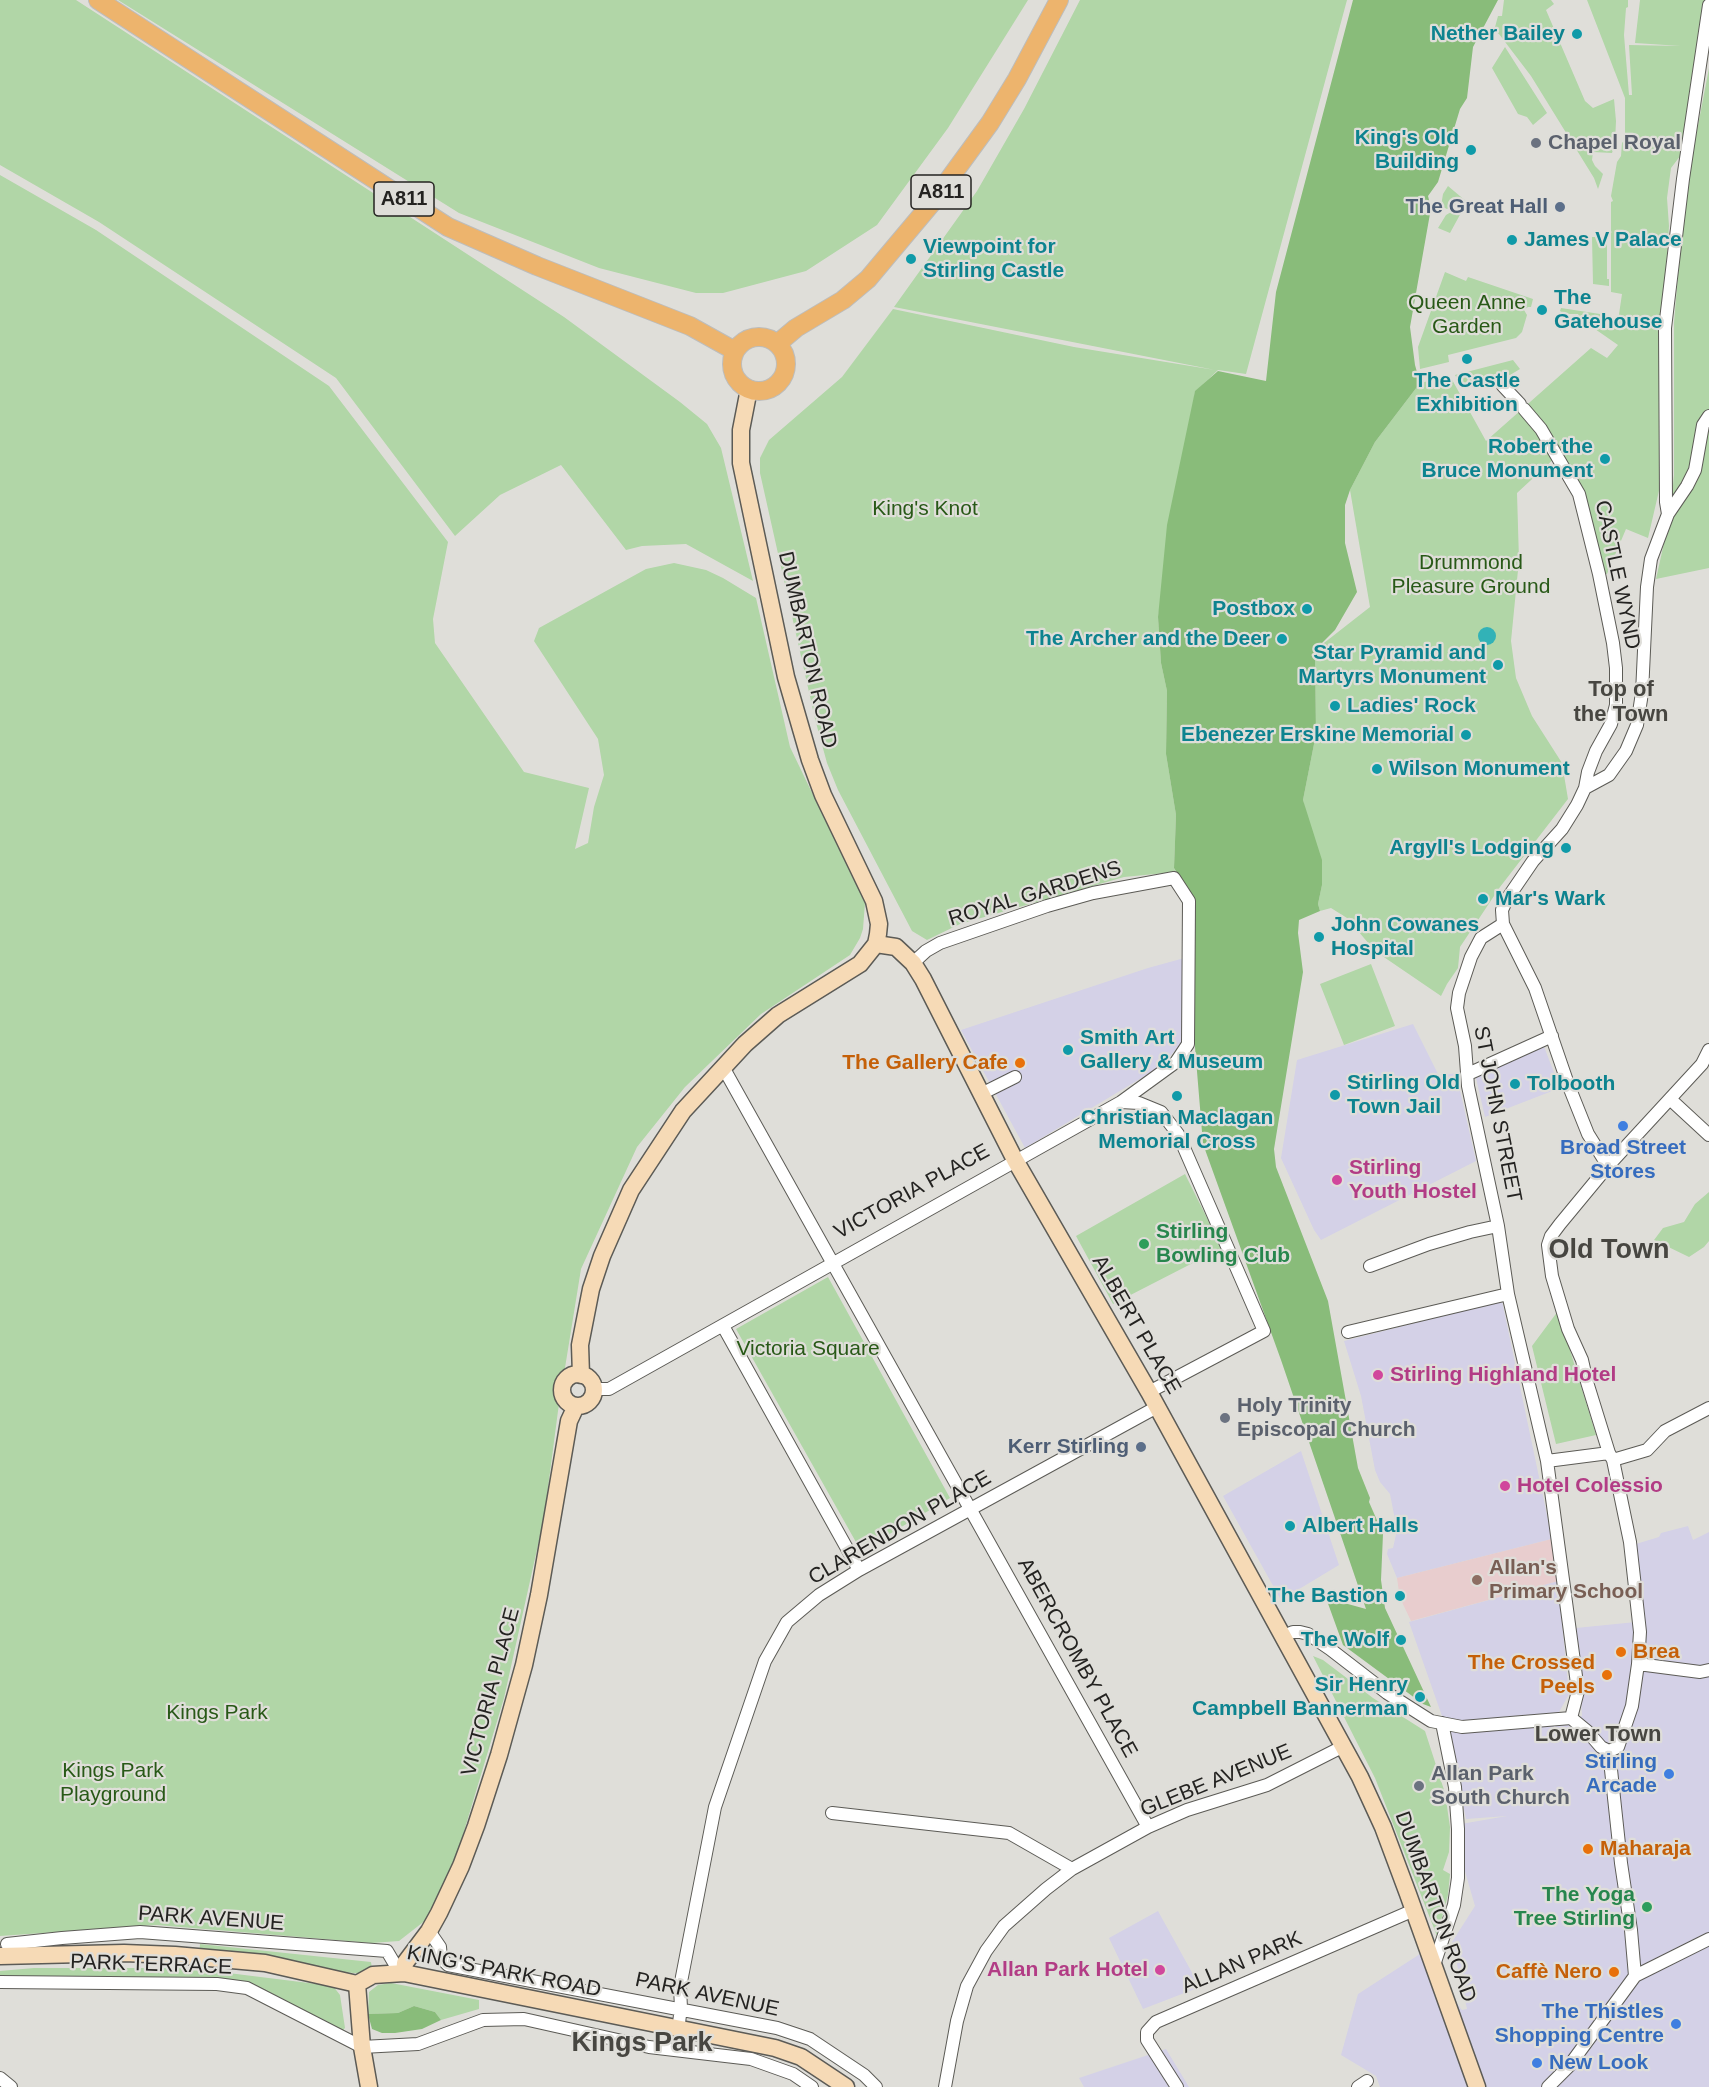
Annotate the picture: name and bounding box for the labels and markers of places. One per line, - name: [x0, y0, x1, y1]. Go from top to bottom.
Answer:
- place label: Nether Bailey: [1431, 21, 1565, 47]
- marker: Nether Bailey: [1570, 27, 1584, 41]
- place label: King's Old Building: [1355, 125, 1459, 175]
- place label: Chapel Royal: [1548, 130, 1681, 156]
- marker: Chapel Royal: [1529, 136, 1543, 150]
- marker: King's Old Building: [1464, 143, 1478, 157]
- place label: The Great Hall: [1406, 194, 1548, 220]
- marker: The Great Hall: [1553, 200, 1567, 214]
- place label: James V Palace: [1524, 227, 1682, 253]
- marker: James V Palace: [1505, 233, 1519, 247]
- place label: Viewpoint for Stirling Castle: [923, 234, 1064, 284]
- marker: Viewpoint for Stirling Castle: [904, 252, 918, 266]
- place label: The Gatehouse: [1554, 285, 1663, 335]
- marker: The Gatehouse: [1535, 303, 1549, 317]
- marker: The Castle Exhibition: [1460, 352, 1474, 366]
- place label: The Castle Exhibition: [1414, 368, 1520, 418]
- place label: Robert the Bruce Monument: [1421, 434, 1593, 484]
- marker: Robert the Bruce Monument: [1598, 452, 1612, 466]
- place label: Postbox: [1212, 596, 1295, 622]
- marker: Postbox: [1300, 602, 1314, 616]
- place label: The Archer and the Deer: [1026, 626, 1270, 652]
- marker: The Archer and the Deer: [1275, 632, 1289, 646]
- place label: Star Pyramid and Martyrs Monument: [1298, 640, 1486, 690]
- marker: Star Pyramid and Martyrs Monument: [1491, 658, 1505, 672]
- place label: Ladies' Rock: [1347, 693, 1476, 719]
- marker: Ladies' Rock: [1328, 699, 1342, 713]
- place label: Ebenezer Erskine Memorial: [1181, 722, 1454, 748]
- marker: Ebenezer Erskine Memorial: [1459, 728, 1473, 742]
- place label: Wilson Monument: [1389, 756, 1570, 782]
- marker: Wilson Monument: [1370, 762, 1384, 776]
- place label: Argyll's Lodging: [1389, 835, 1554, 861]
- marker: Argyll's Lodging: [1559, 841, 1573, 855]
- place label: Mar's Wark: [1495, 886, 1605, 912]
- marker: Mar's Wark: [1476, 892, 1490, 906]
- place label: John Cowanes Hospital: [1331, 912, 1479, 962]
- marker: John Cowanes Hospital: [1312, 930, 1326, 944]
- place label: Smith Art Gallery & Museum: [1080, 1025, 1263, 1075]
- marker: Smith Art Gallery & Museum: [1061, 1043, 1075, 1057]
- place label: The Gallery Cafe: [842, 1050, 1008, 1076]
- marker: The Gallery Cafe: [1013, 1056, 1027, 1070]
- place label: Stirling Old Town Jail: [1347, 1070, 1460, 1120]
- place label: Tolbooth: [1527, 1071, 1615, 1097]
- marker: Tolbooth: [1508, 1077, 1522, 1091]
- marker: Stirling Old Town Jail: [1328, 1088, 1342, 1102]
- marker: Christian Maclagan Memorial Cross: [1170, 1089, 1184, 1103]
- place label: Christian Maclagan Memorial Cross: [1081, 1105, 1273, 1155]
- marker: Broad Street Stores: [1616, 1119, 1630, 1133]
- place label: Broad Street Stores: [1560, 1135, 1686, 1185]
- place label: Stirling Youth Hostel: [1349, 1155, 1477, 1205]
- marker: Stirling Youth Hostel: [1330, 1173, 1344, 1187]
- place label: Stirling Bowling Club: [1156, 1219, 1290, 1269]
- marker: Stirling Bowling Club: [1137, 1237, 1151, 1251]
- place label: Stirling Highland Hotel: [1390, 1362, 1616, 1388]
- marker: Stirling Highland Hotel: [1371, 1368, 1385, 1382]
- place label: Holy Trinity Episcopal Church: [1237, 1393, 1416, 1443]
- marker: Holy Trinity Episcopal Church: [1218, 1411, 1232, 1425]
- place label: Kerr Stirling: [1008, 1434, 1129, 1460]
- marker: Kerr Stirling: [1134, 1440, 1148, 1454]
- place label: Hotel Colessio: [1517, 1473, 1663, 1499]
- marker: Hotel Colessio: [1498, 1479, 1512, 1493]
- place label: Albert Halls: [1302, 1513, 1419, 1539]
- marker: Albert Halls: [1283, 1519, 1297, 1533]
- place label: Allan's Primary School: [1489, 1555, 1643, 1605]
- marker: Allan's Primary School: [1470, 1573, 1484, 1587]
- place label: The Bastion: [1268, 1583, 1388, 1609]
- marker: The Bastion: [1393, 1589, 1407, 1603]
- place label: The Wolf: [1301, 1627, 1389, 1653]
- marker: The Wolf: [1394, 1633, 1408, 1647]
- place label: Brea: [1633, 1639, 1680, 1665]
- marker: Brea: [1614, 1645, 1628, 1659]
- place label: The Crossed Peels: [1468, 1650, 1595, 1700]
- marker: The Crossed Peels: [1600, 1668, 1614, 1682]
- place label: Sir Henry Campbell Bannerman: [1192, 1672, 1408, 1722]
- marker: Sir Henry Campbell Bannerman: [1413, 1690, 1427, 1704]
- place label: Stirling Arcade: [1585, 1749, 1657, 1799]
- place label: Allan Park South Church: [1431, 1761, 1570, 1811]
- marker: Stirling Arcade: [1662, 1767, 1676, 1781]
- marker: Allan Park South Church: [1412, 1779, 1426, 1793]
- place label: Maharaja: [1600, 1836, 1691, 1862]
- marker: Maharaja: [1581, 1842, 1595, 1856]
- place label: The Yoga Tree Stirling: [1514, 1882, 1635, 1932]
- marker: The Yoga Tree Stirling: [1640, 1900, 1654, 1914]
- place label: Allan Park Hotel: [987, 1957, 1148, 1983]
- place label: Caffè Nero: [1496, 1959, 1602, 1985]
- marker: Allan Park Hotel: [1153, 1963, 1167, 1977]
- marker: Caffè Nero: [1607, 1965, 1621, 1979]
- place label: The Thistles Shopping Centre: [1495, 1999, 1664, 2049]
- marker: The Thistles Shopping Centre: [1669, 2017, 1683, 2031]
- place label: New Look: [1549, 2050, 1648, 2076]
- marker: New Look: [1530, 2056, 1544, 2070]

